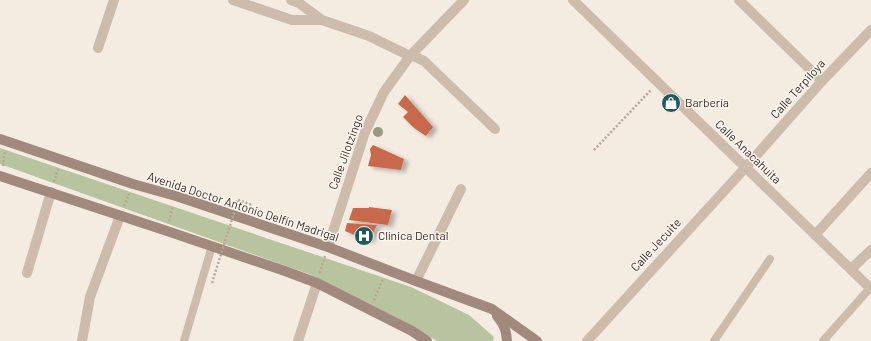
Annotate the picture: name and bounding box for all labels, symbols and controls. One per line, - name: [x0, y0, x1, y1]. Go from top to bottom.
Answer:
- street label: Calle Terpiloya: [767, 56, 827, 121]
- shop icon: Barbería: [660, 92, 682, 114]
- place label: Barbería: [685, 95, 729, 109]
- street label: Calle Jilotzingo: [325, 112, 365, 191]
- street label: Calle Anacahuita: [713, 116, 785, 186]
- street label: Avenida Doctor Antonio Delfín Madrigal: [146, 168, 341, 244]
- street label: Calle Jecuite: [627, 215, 683, 274]
- hospital icon: Clínica Dental: [353, 225, 375, 247]
- place label: Clínica Dental: [378, 228, 448, 242]

